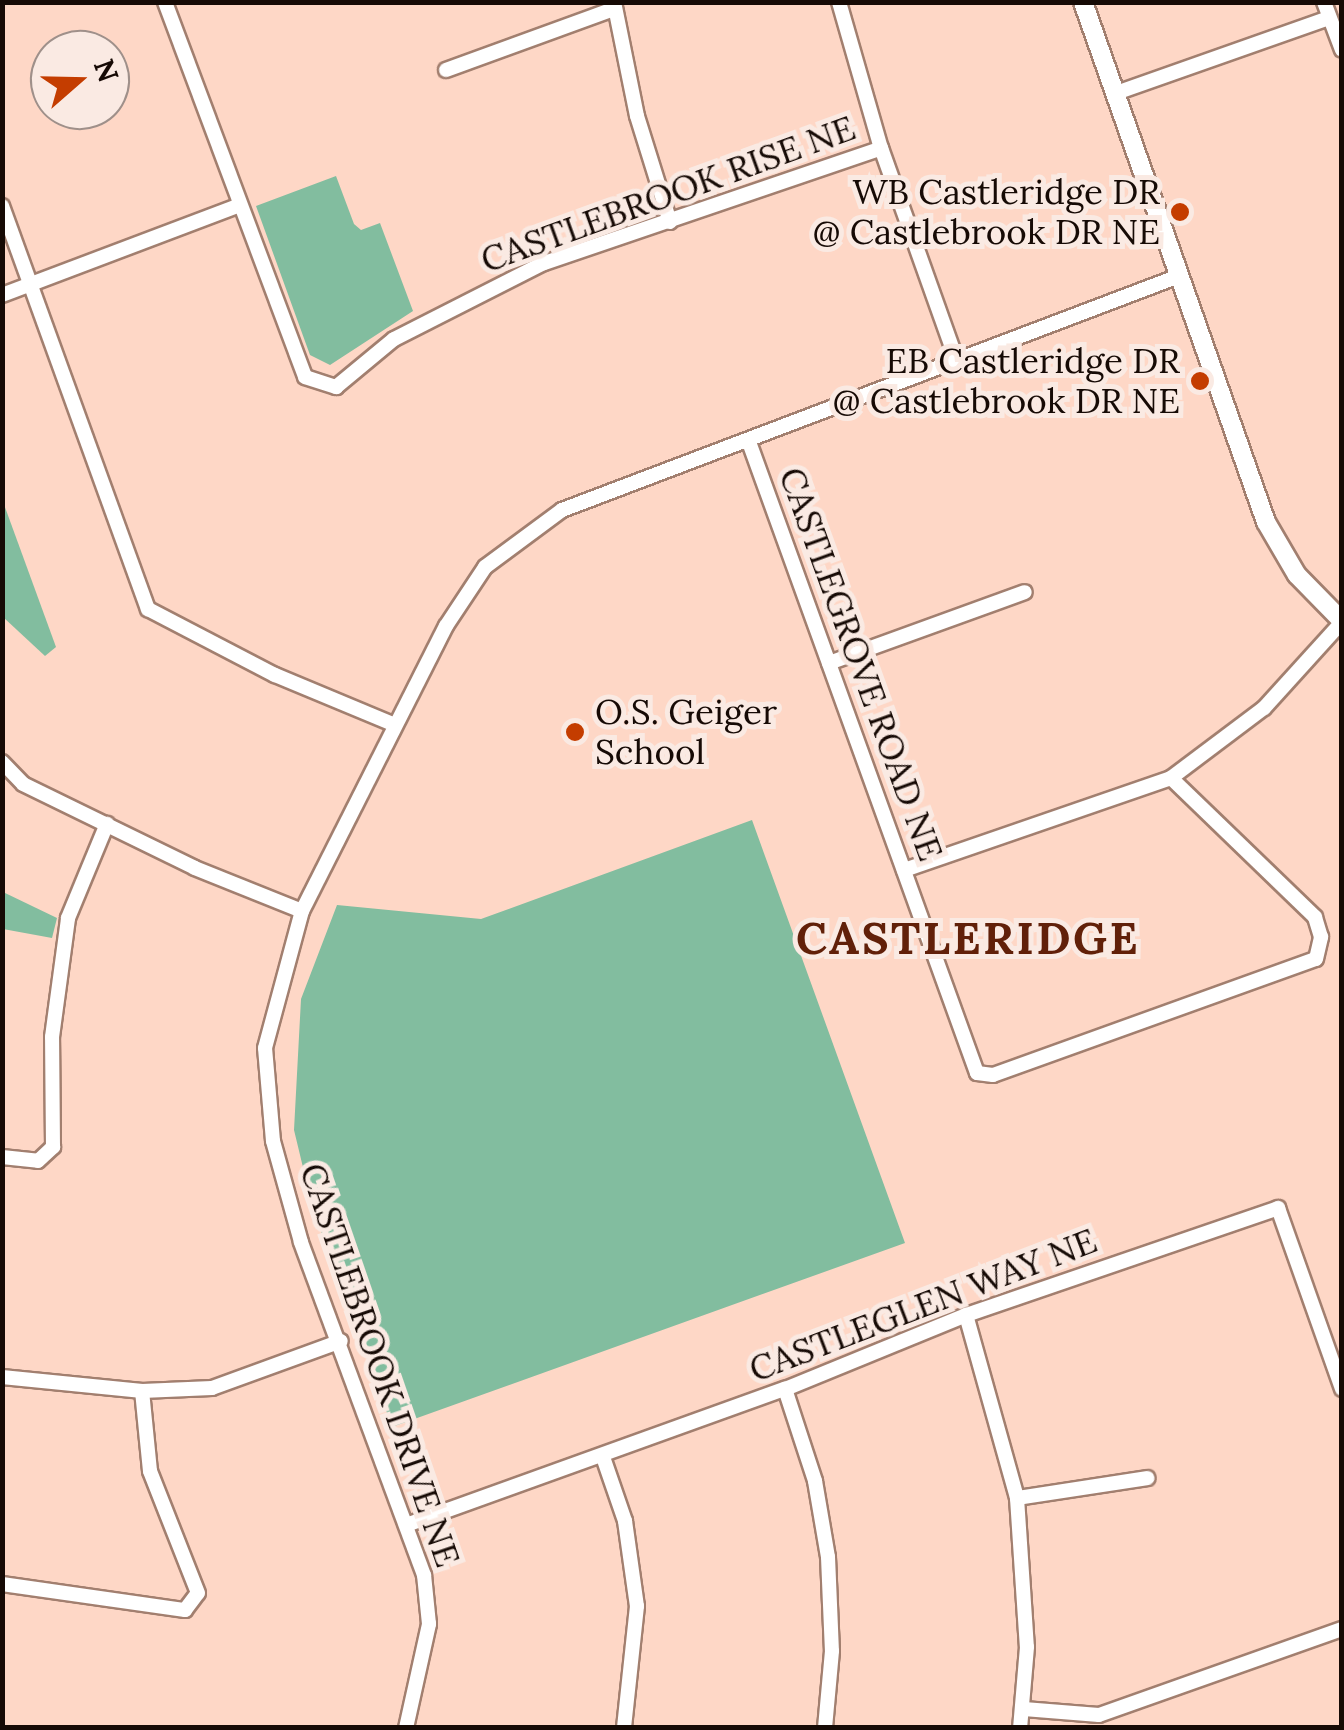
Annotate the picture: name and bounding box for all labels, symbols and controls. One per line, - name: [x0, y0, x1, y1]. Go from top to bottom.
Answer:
- north arrow: [30, 30, 130, 130]
- text: N: [86, 54, 127, 87]
- street label: CASTLEBROOK RISE NE: [475, 107, 861, 281]
- place label: WB Castleridge DR @ Castlebrook DR NE: [813, 171, 1160, 253]
- marker: WB Castleridge DR @ Castlebrook DR NE: [1169, 201, 1191, 223]
- place label: EB Castleridge DR @ Castlebrook DR NE: [833, 340, 1180, 422]
- marker: EB Castleridge DR @ Castlebrook DR NE: [1189, 370, 1211, 392]
- street label: CASTLEGROVE ROAD NE: [770, 462, 952, 866]
- place label: O.S. Geiger School: [595, 691, 777, 773]
- marker: O.S. Geiger School: [564, 721, 586, 743]
- district label: CASTLERIDGE: [796, 911, 1140, 965]
- street label: CASTLEBROOK DRIVE NE: [291, 1158, 469, 1572]
- street label: CASTLEGLEN WAY NE: [743, 1219, 1103, 1391]

